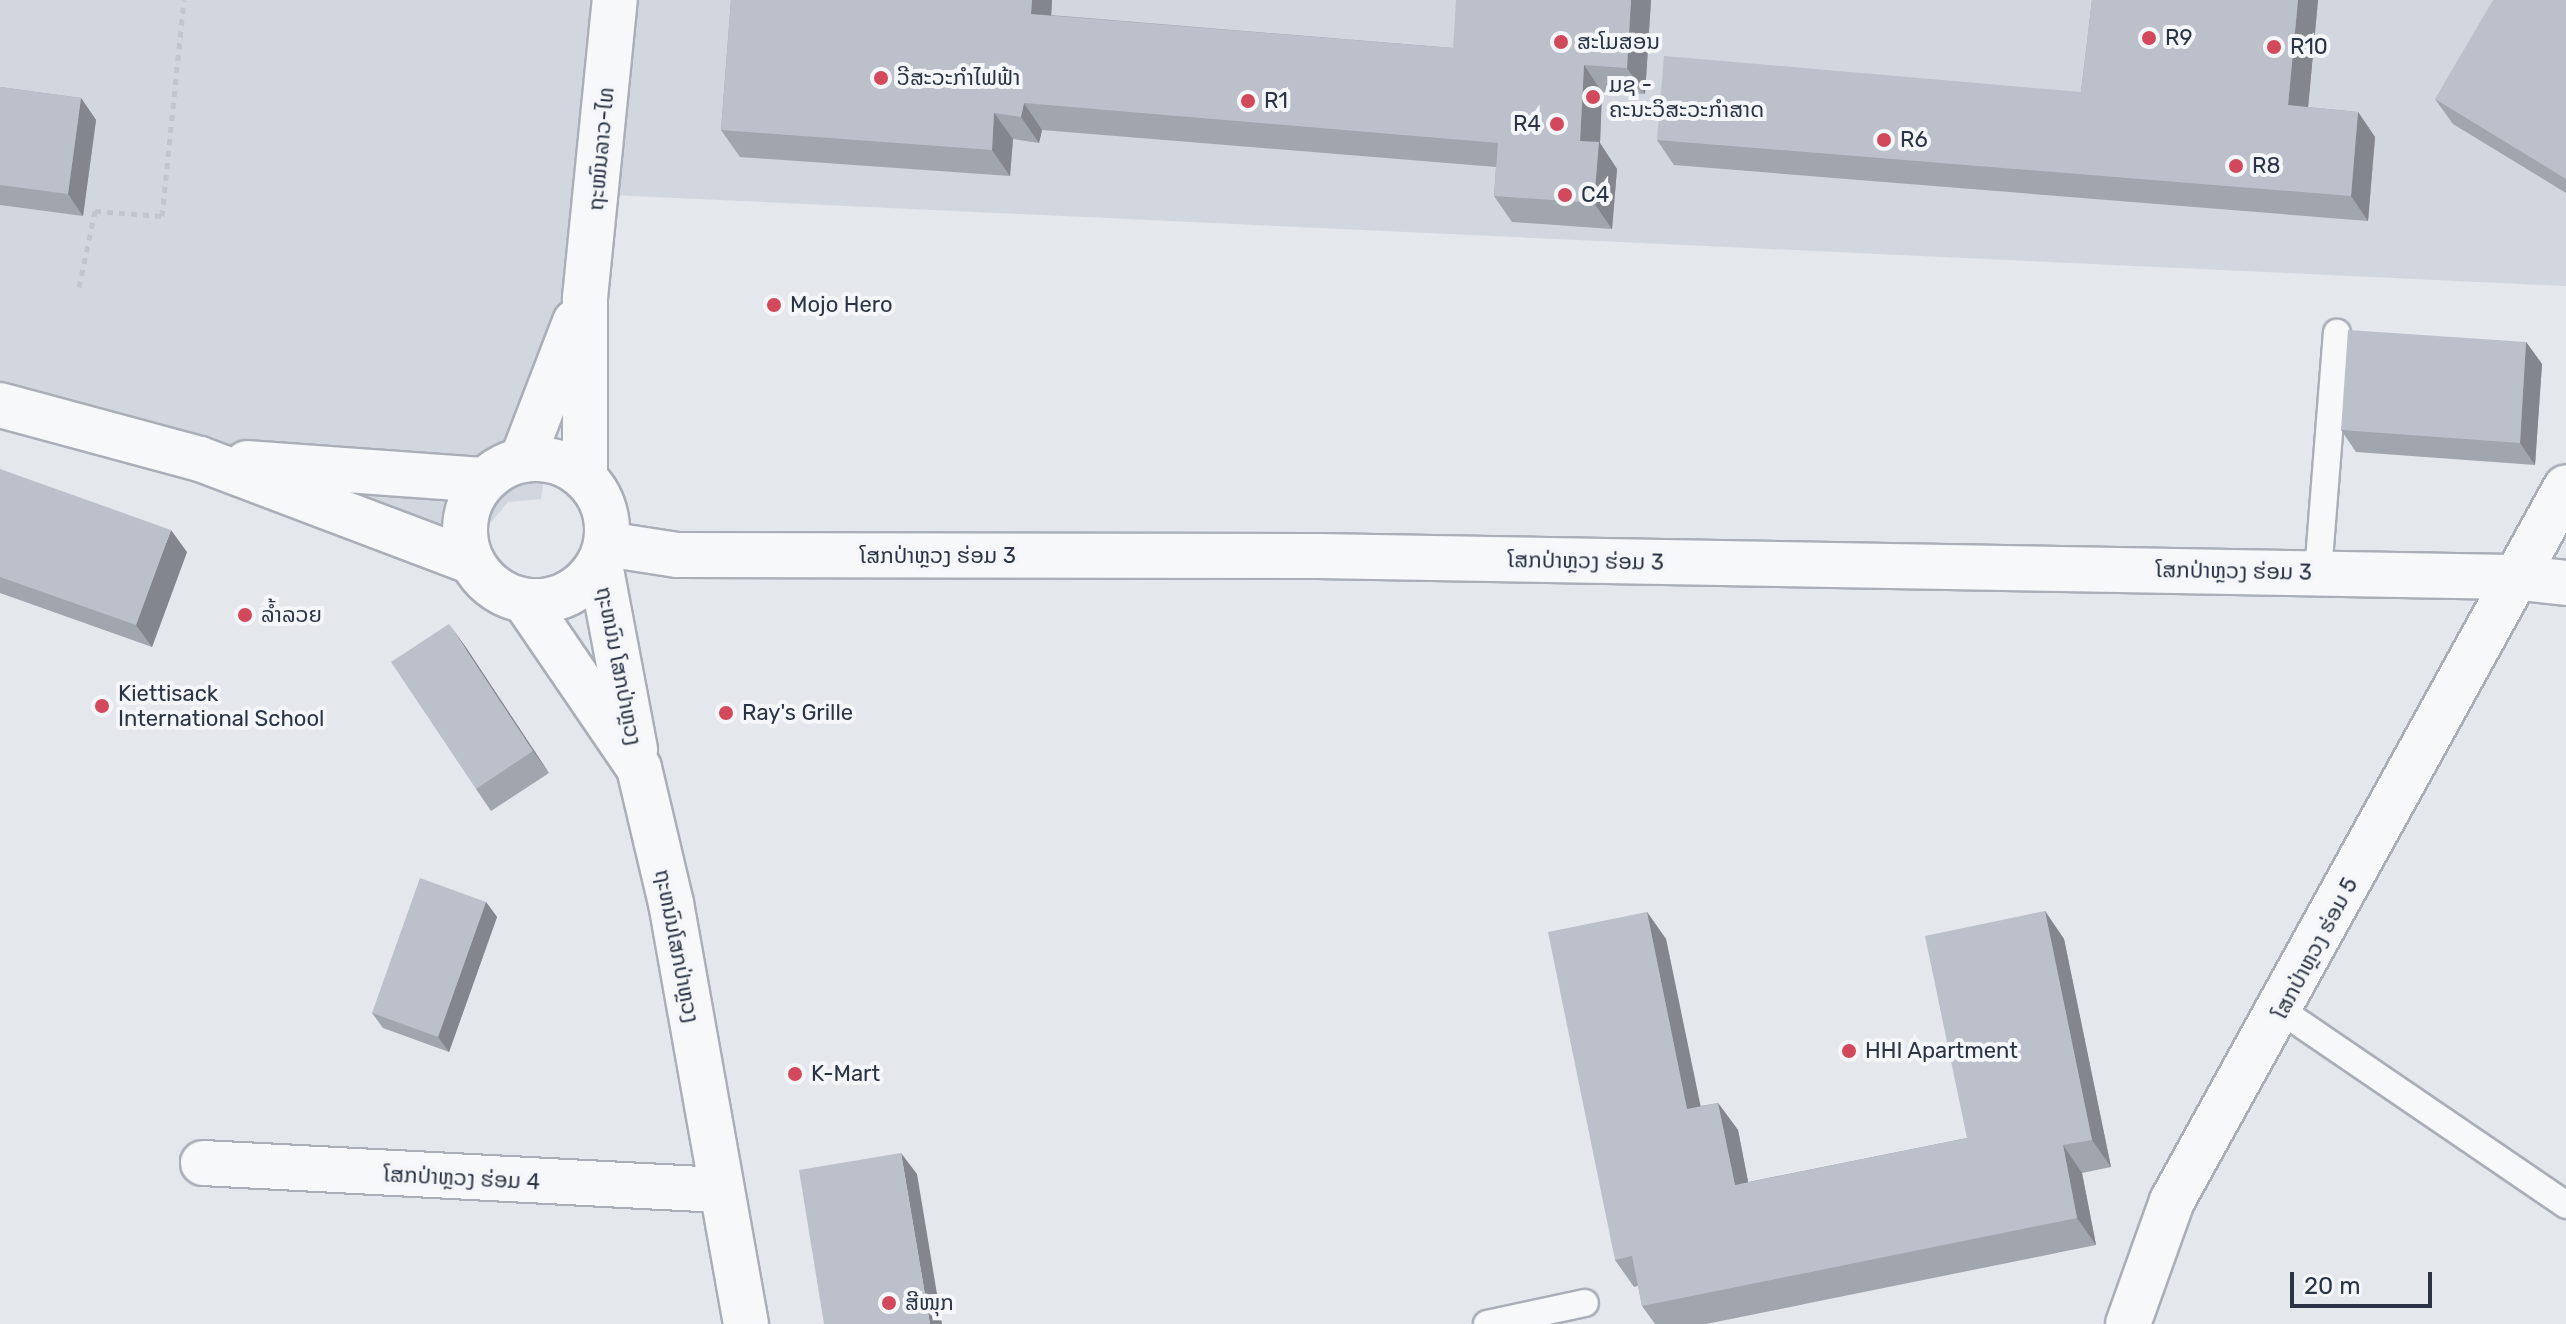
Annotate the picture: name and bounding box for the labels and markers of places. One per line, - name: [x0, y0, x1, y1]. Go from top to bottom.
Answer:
- place label: R9: [2165, 25, 2192, 51]
- place label: ສະໂມສອນ: [1577, 29, 1660, 55]
- marker: R9: [2140, 29, 2158, 47]
- marker: ສະໂມສອນ: [1552, 33, 1570, 51]
- place label: R10: [2290, 34, 2328, 60]
- marker: R10: [2265, 38, 2283, 56]
- place label: ວີສະວະກຳໄຟຟ້າ: [897, 65, 1020, 91]
- marker: ວີສະວະກຳໄຟຟ້າ: [872, 69, 890, 87]
- place label: ມຊ - ຄະນະວິສະວະກຳສາດ: [1609, 71, 1764, 122]
- place label: R1: [1264, 88, 1288, 114]
- marker: ມຊ - ຄະນະວິສະວະກຳສາດ: [1584, 88, 1602, 106]
- marker: R1: [1239, 92, 1257, 110]
- place label: R4: [1513, 111, 1541, 137]
- marker: R4: [1548, 115, 1566, 133]
- place label: R6: [1900, 127, 1928, 153]
- marker: R6: [1875, 131, 1893, 149]
- place label: R8: [2252, 153, 2280, 179]
- marker: R8: [2227, 157, 2245, 175]
- place label: C4: [1581, 182, 1609, 208]
- marker: C4: [1556, 186, 1574, 204]
- place label: Mojo Hero: [790, 292, 893, 318]
- marker: Mojo Hero: [765, 296, 783, 314]
- place label: ລ້ຳລວຍ: [261, 602, 322, 628]
- marker: ລ້ຳລວຍ: [236, 606, 254, 624]
- place label: Kiettisack International School: [118, 680, 324, 732]
- marker: Kiettisack International School: [93, 697, 111, 715]
- place label: Ray's Grille: [742, 700, 853, 726]
- marker: Ray's Grille: [717, 704, 735, 722]
- place label: HHI Apartment: [1865, 1038, 2018, 1064]
- marker: HHI Apartment: [1840, 1042, 1858, 1060]
- place label: K-Mart: [811, 1061, 880, 1087]
- marker: K-Mart: [786, 1065, 804, 1083]
- place label: ສີໜຸກ: [905, 1290, 954, 1316]
- marker: ສີໜຸກ: [880, 1294, 898, 1312]

